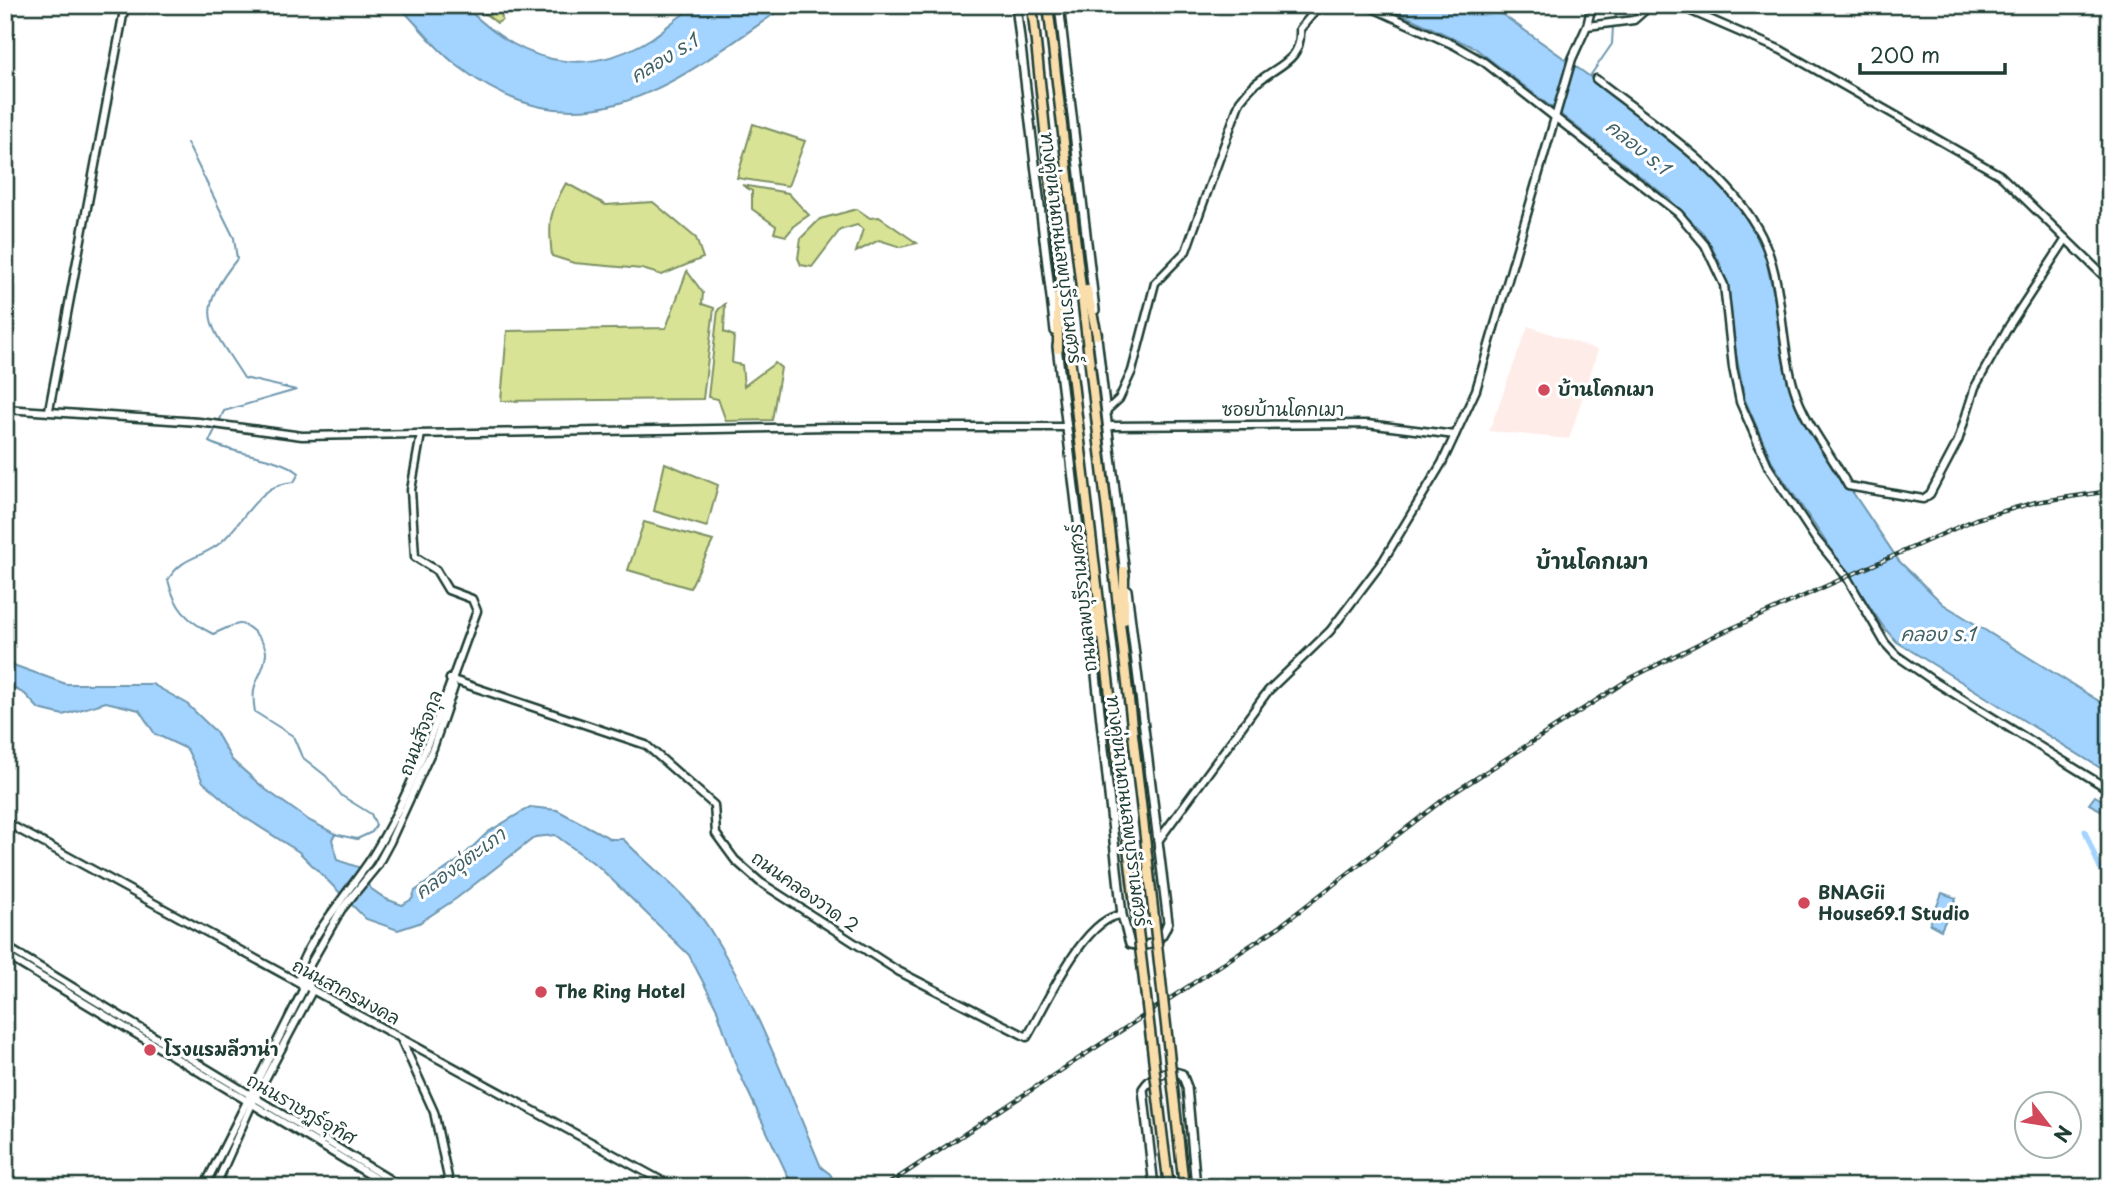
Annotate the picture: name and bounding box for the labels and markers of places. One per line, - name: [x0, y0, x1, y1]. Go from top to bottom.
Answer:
- place label: บ้านโคกเมา: [1558, 375, 1654, 402]
- marker: บ้านโคกเมา: [1536, 382, 1552, 398]
- place label: BNAGii House69.1 Studio: [1818, 878, 1970, 926]
- marker: BNAGii House69.1 Studio: [1796, 895, 1812, 911]
- place label: The Ring Hotel: [555, 977, 685, 1004]
- marker: The Ring Hotel: [533, 984, 549, 1000]
- place label: โรงแรมลีวาน่า: [164, 1035, 278, 1062]
- marker: โรงแรมลีวาน่า: [142, 1042, 158, 1058]

